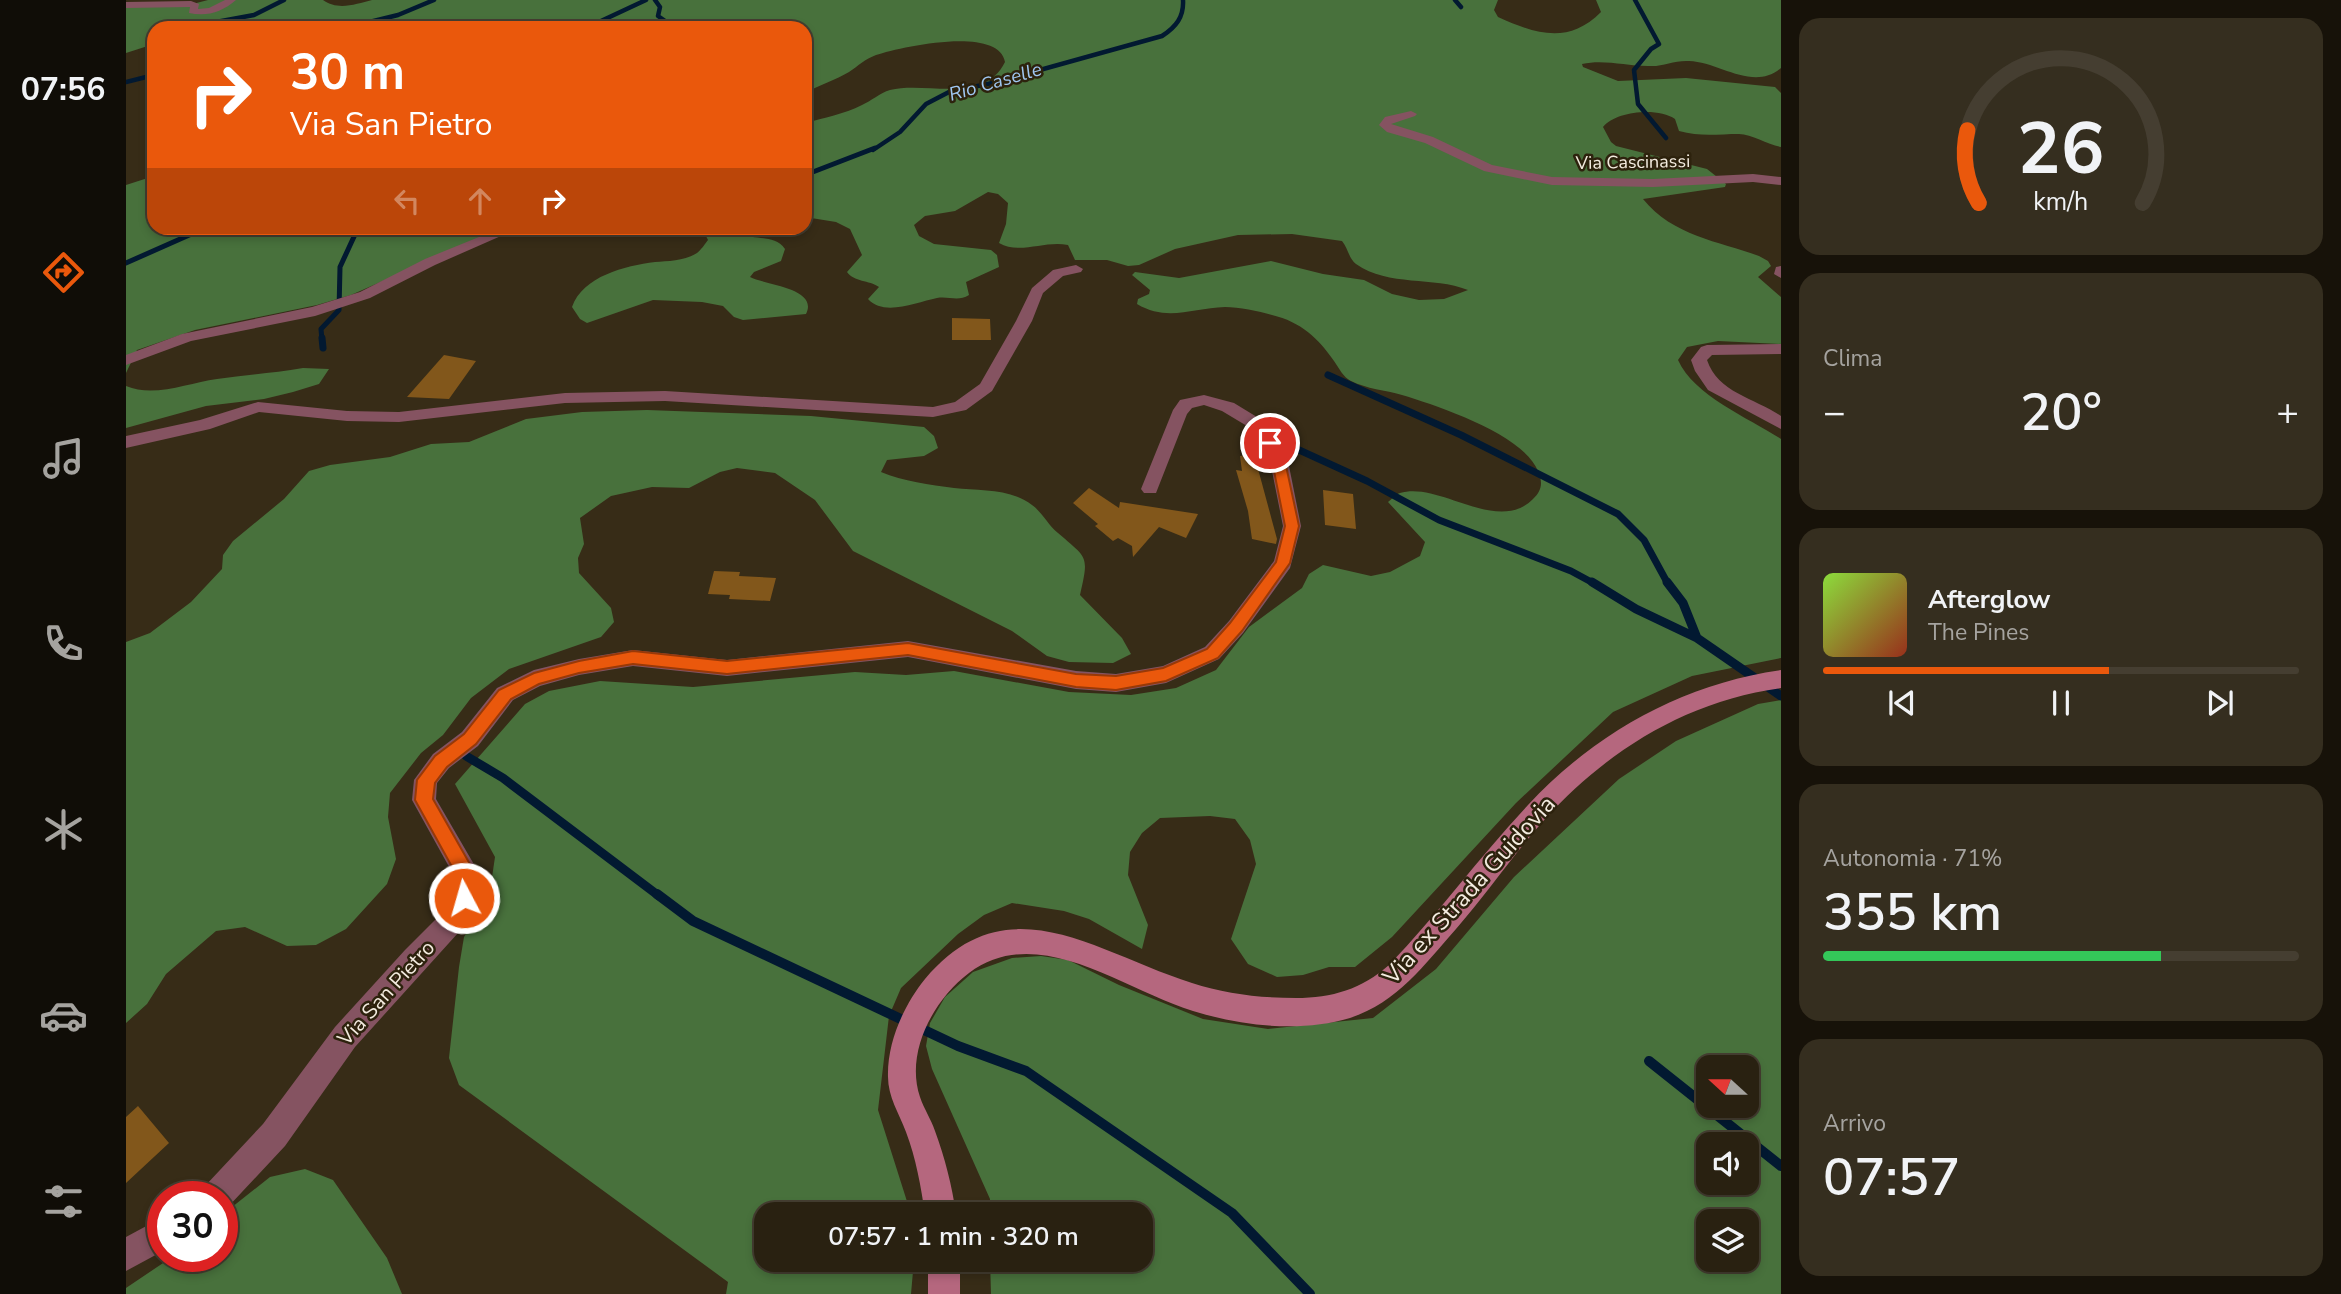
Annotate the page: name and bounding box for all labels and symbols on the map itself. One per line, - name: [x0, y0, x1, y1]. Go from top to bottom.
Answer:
- water label: Rio Caselle: [946, 56, 1045, 108]
- street label: Via Cascinassi: [1575, 149, 1690, 175]
- pin: [1240, 413, 1300, 473]
- street label: Via ex Strada Guidovia: [1375, 789, 1562, 992]
- position arrow: [427, 861, 501, 935]
- street label: Via San Pietro: [330, 934, 441, 1053]
- north arrow: [1696, 1055, 1759, 1118]
- speed limit sign: 30: [147, 1181, 238, 1272]

